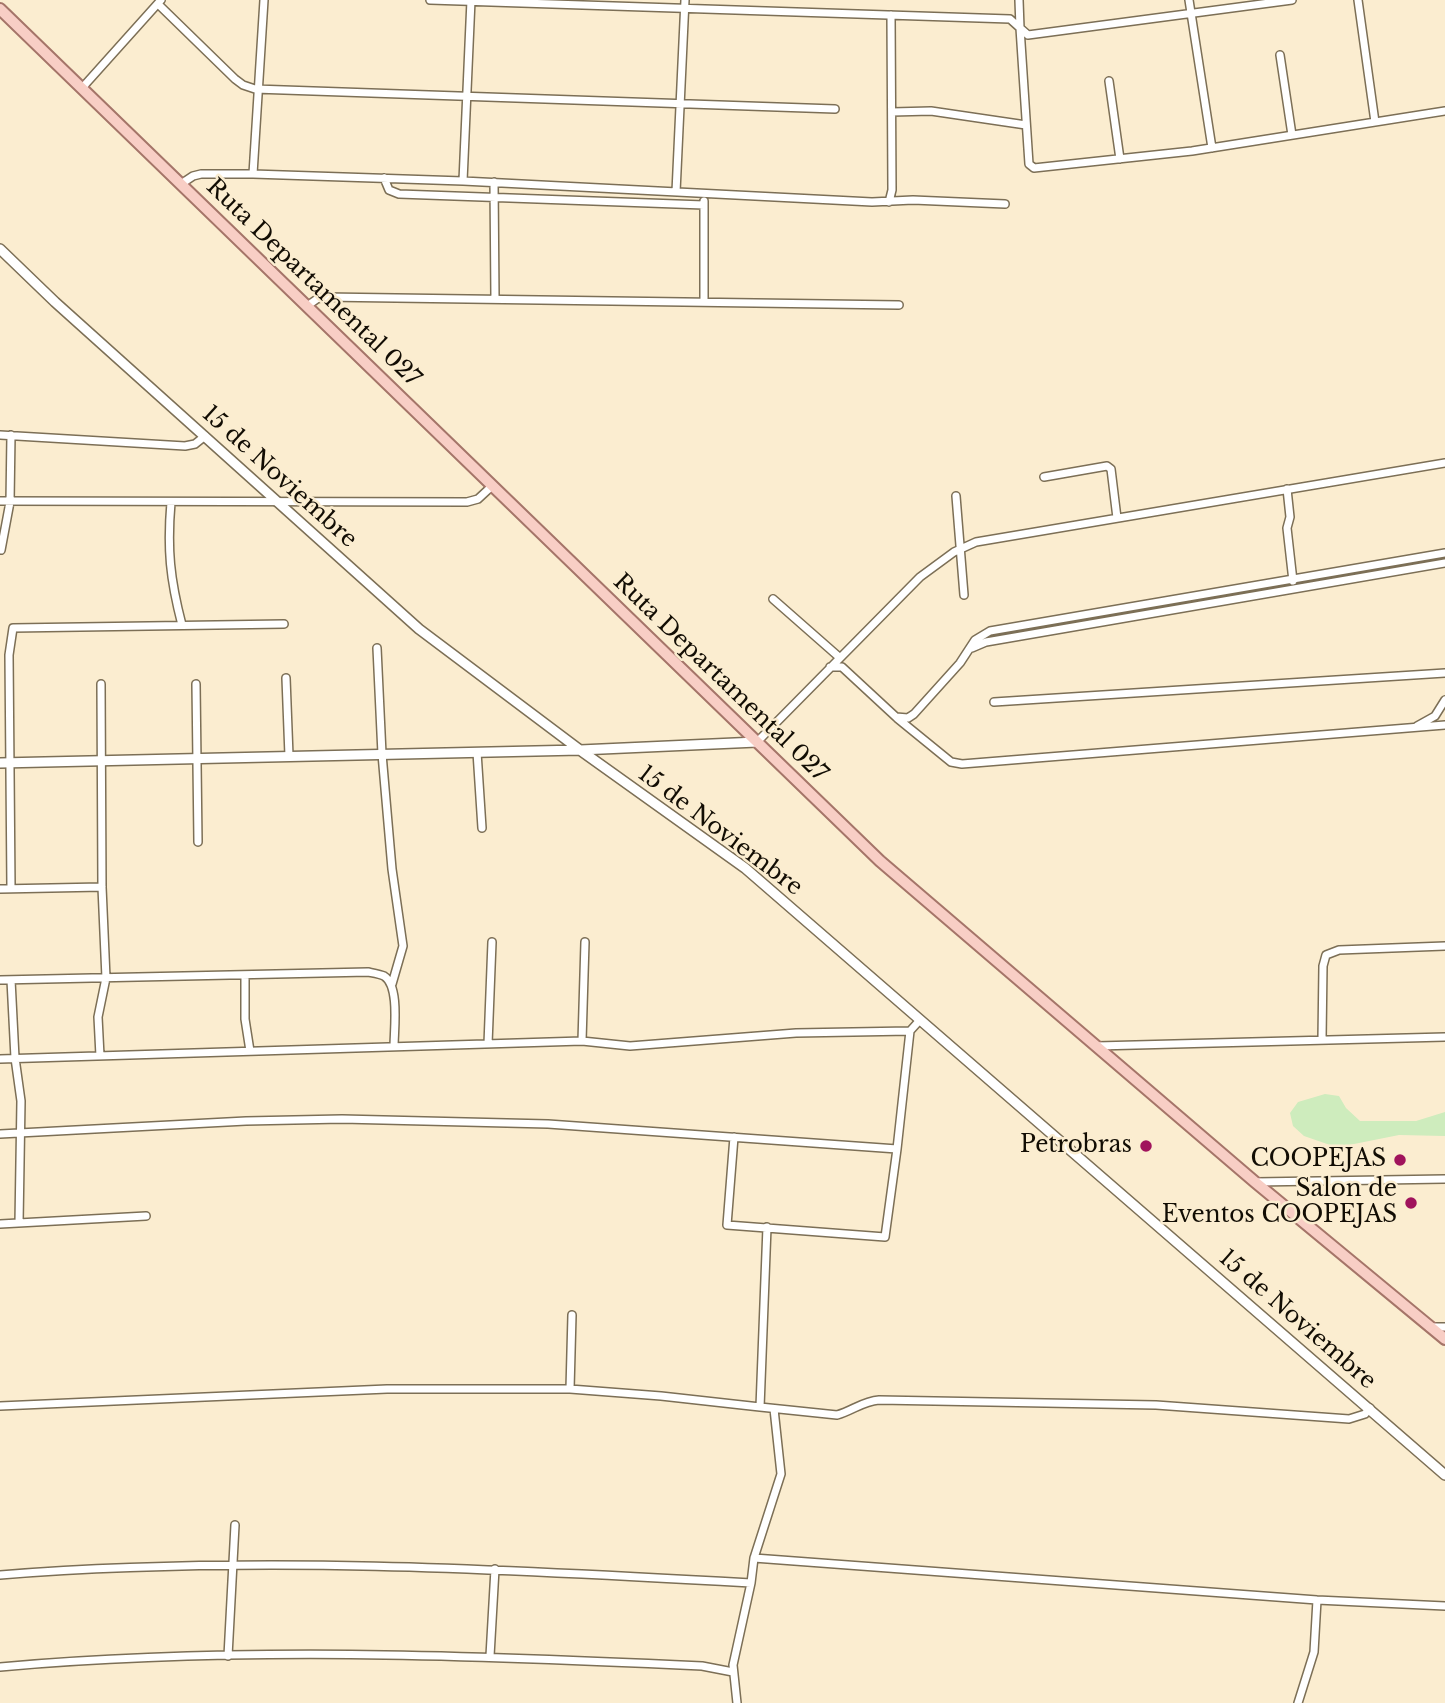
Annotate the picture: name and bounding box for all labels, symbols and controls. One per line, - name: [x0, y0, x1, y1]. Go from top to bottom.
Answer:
- street label: Ruta Departamental 027: [200, 173, 426, 393]
- street label: 15 de Noviembre: [196, 400, 362, 554]
- street label: Ruta Departamental 027: [607, 568, 833, 788]
- street label: 15 de Noviembre: [632, 760, 808, 902]
- place label: Petrobras: [1020, 1132, 1132, 1160]
- marker: Petrobras: [1138, 1138, 1154, 1154]
- place label: COOPEJAS: [1250, 1146, 1386, 1174]
- marker: COOPEJAS: [1392, 1152, 1408, 1168]
- place label: Salon de Eventos COOPEJAS: [1162, 1176, 1397, 1230]
- marker: Salon de Eventos COOPEJAS: [1403, 1195, 1419, 1211]
- street label: 15 de Noviembre: [1213, 1244, 1381, 1396]

